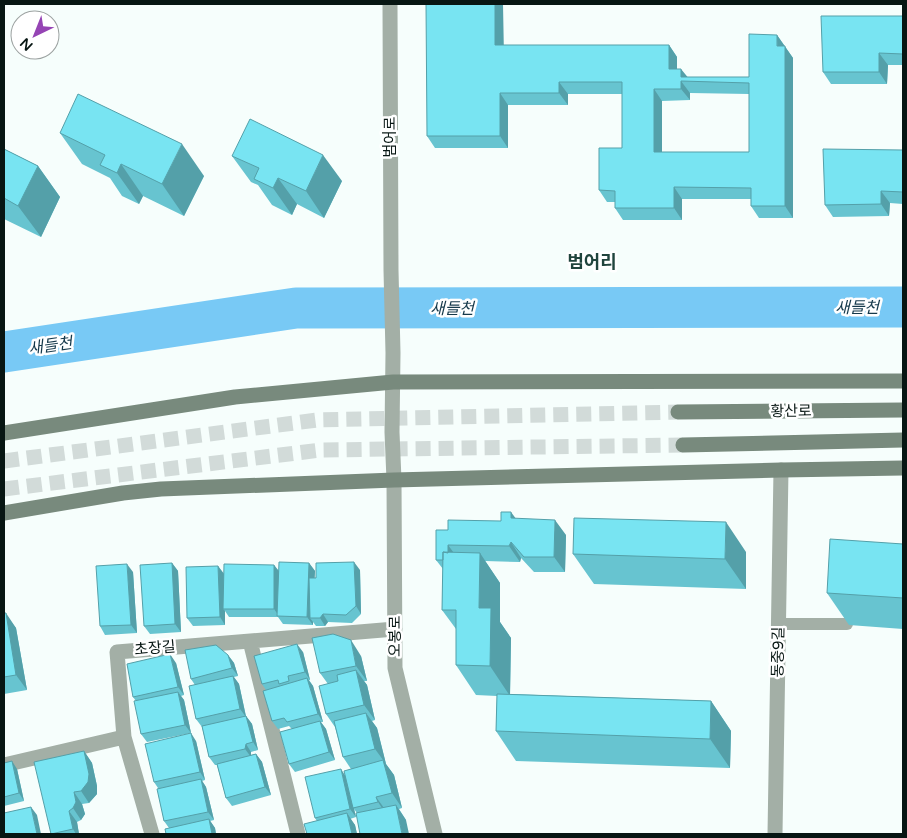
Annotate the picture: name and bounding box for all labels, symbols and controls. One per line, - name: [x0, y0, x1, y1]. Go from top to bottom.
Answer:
- north arrow: [10, 10, 60, 60]
- text: N: [17, 34, 36, 54]
- street label: 범어로: [381, 116, 399, 158]
- district label: 범어리: [567, 251, 617, 273]
- water label: 새들천: [835, 298, 881, 318]
- water label: 새들천: [430, 299, 476, 319]
- water label: 새들천: [27, 333, 76, 359]
- street label: 황산로: [770, 402, 812, 420]
- street label: 오봉로: [386, 615, 404, 657]
- street label: 동중9길: [769, 626, 787, 678]
- street label: 초장길: [134, 637, 176, 659]

